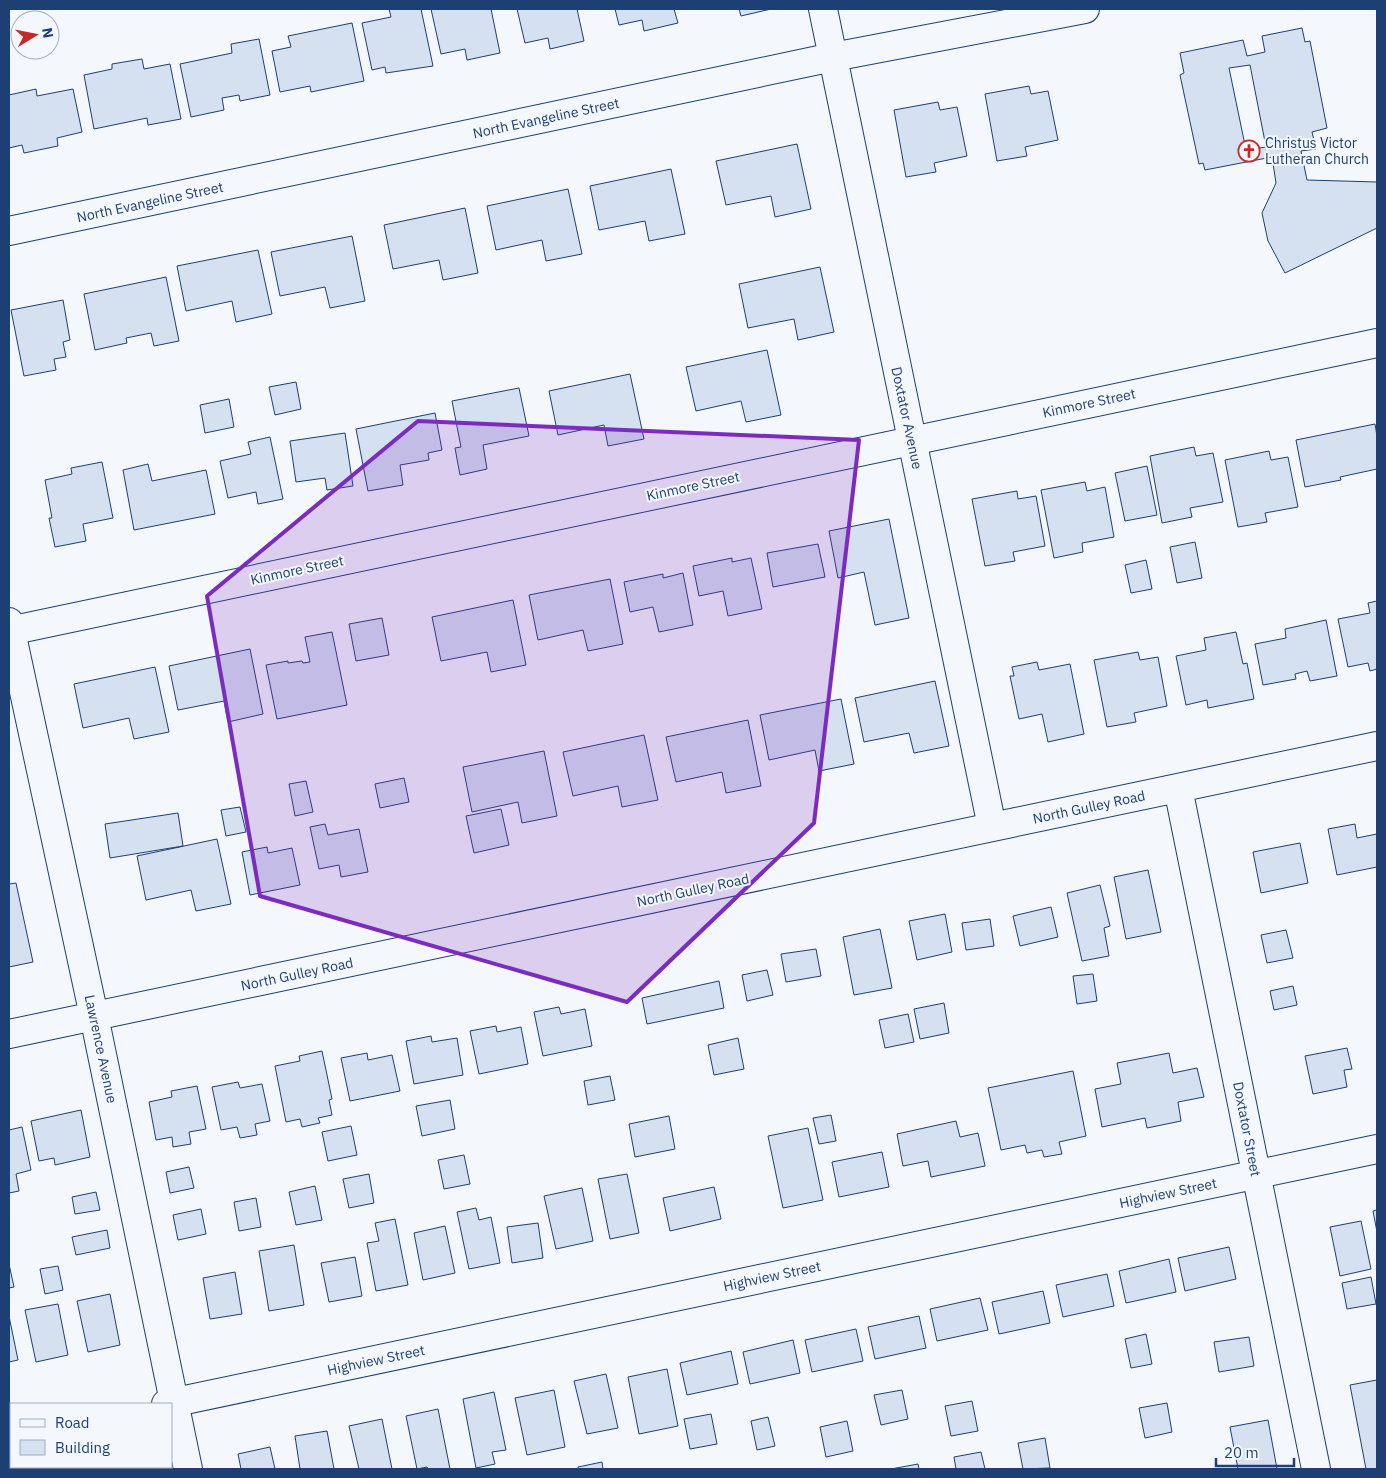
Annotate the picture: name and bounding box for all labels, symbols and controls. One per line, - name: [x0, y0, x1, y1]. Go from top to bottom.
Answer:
- north arrow: [10, 10, 60, 60]
- text: N: [38, 26, 58, 39]
- street label: North Evangeline Street: [471, 94, 621, 142]
- place label: Christus Victor Lutheran Church: [1265, 134, 1369, 168]
- church icon: Christus Victor Lutheran Church: [1237, 139, 1261, 163]
- street label: North Evangeline Street: [75, 178, 225, 226]
- street label: Doxtator Avenue: [887, 365, 927, 471]
- street label: Kinmore Street: [1041, 384, 1137, 422]
- street label: Kinmore Street: [645, 467, 741, 505]
- street label: Kinmore Street: [249, 551, 345, 589]
- street label: North Gulley Road: [1031, 786, 1147, 828]
- street label: North Gulley Road: [635, 869, 751, 911]
- street label: North Gulley Road: [239, 953, 355, 995]
- street label: Lawrence Avenue: [81, 993, 121, 1105]
- street label: Doxtator Street: [1229, 1080, 1265, 1178]
- street label: Highview Street: [1118, 1174, 1218, 1212]
- street label: Highview Street: [722, 1257, 822, 1295]
- street label: Highview Street: [326, 1341, 426, 1379]
- legend: [10, 1403, 172, 1468]
- text: Road: [55, 1413, 90, 1432]
- scale bar: [1216, 1436, 1294, 1468]
- text: Building: [55, 1438, 110, 1457]
- text: 20 m: [1224, 1443, 1259, 1462]

